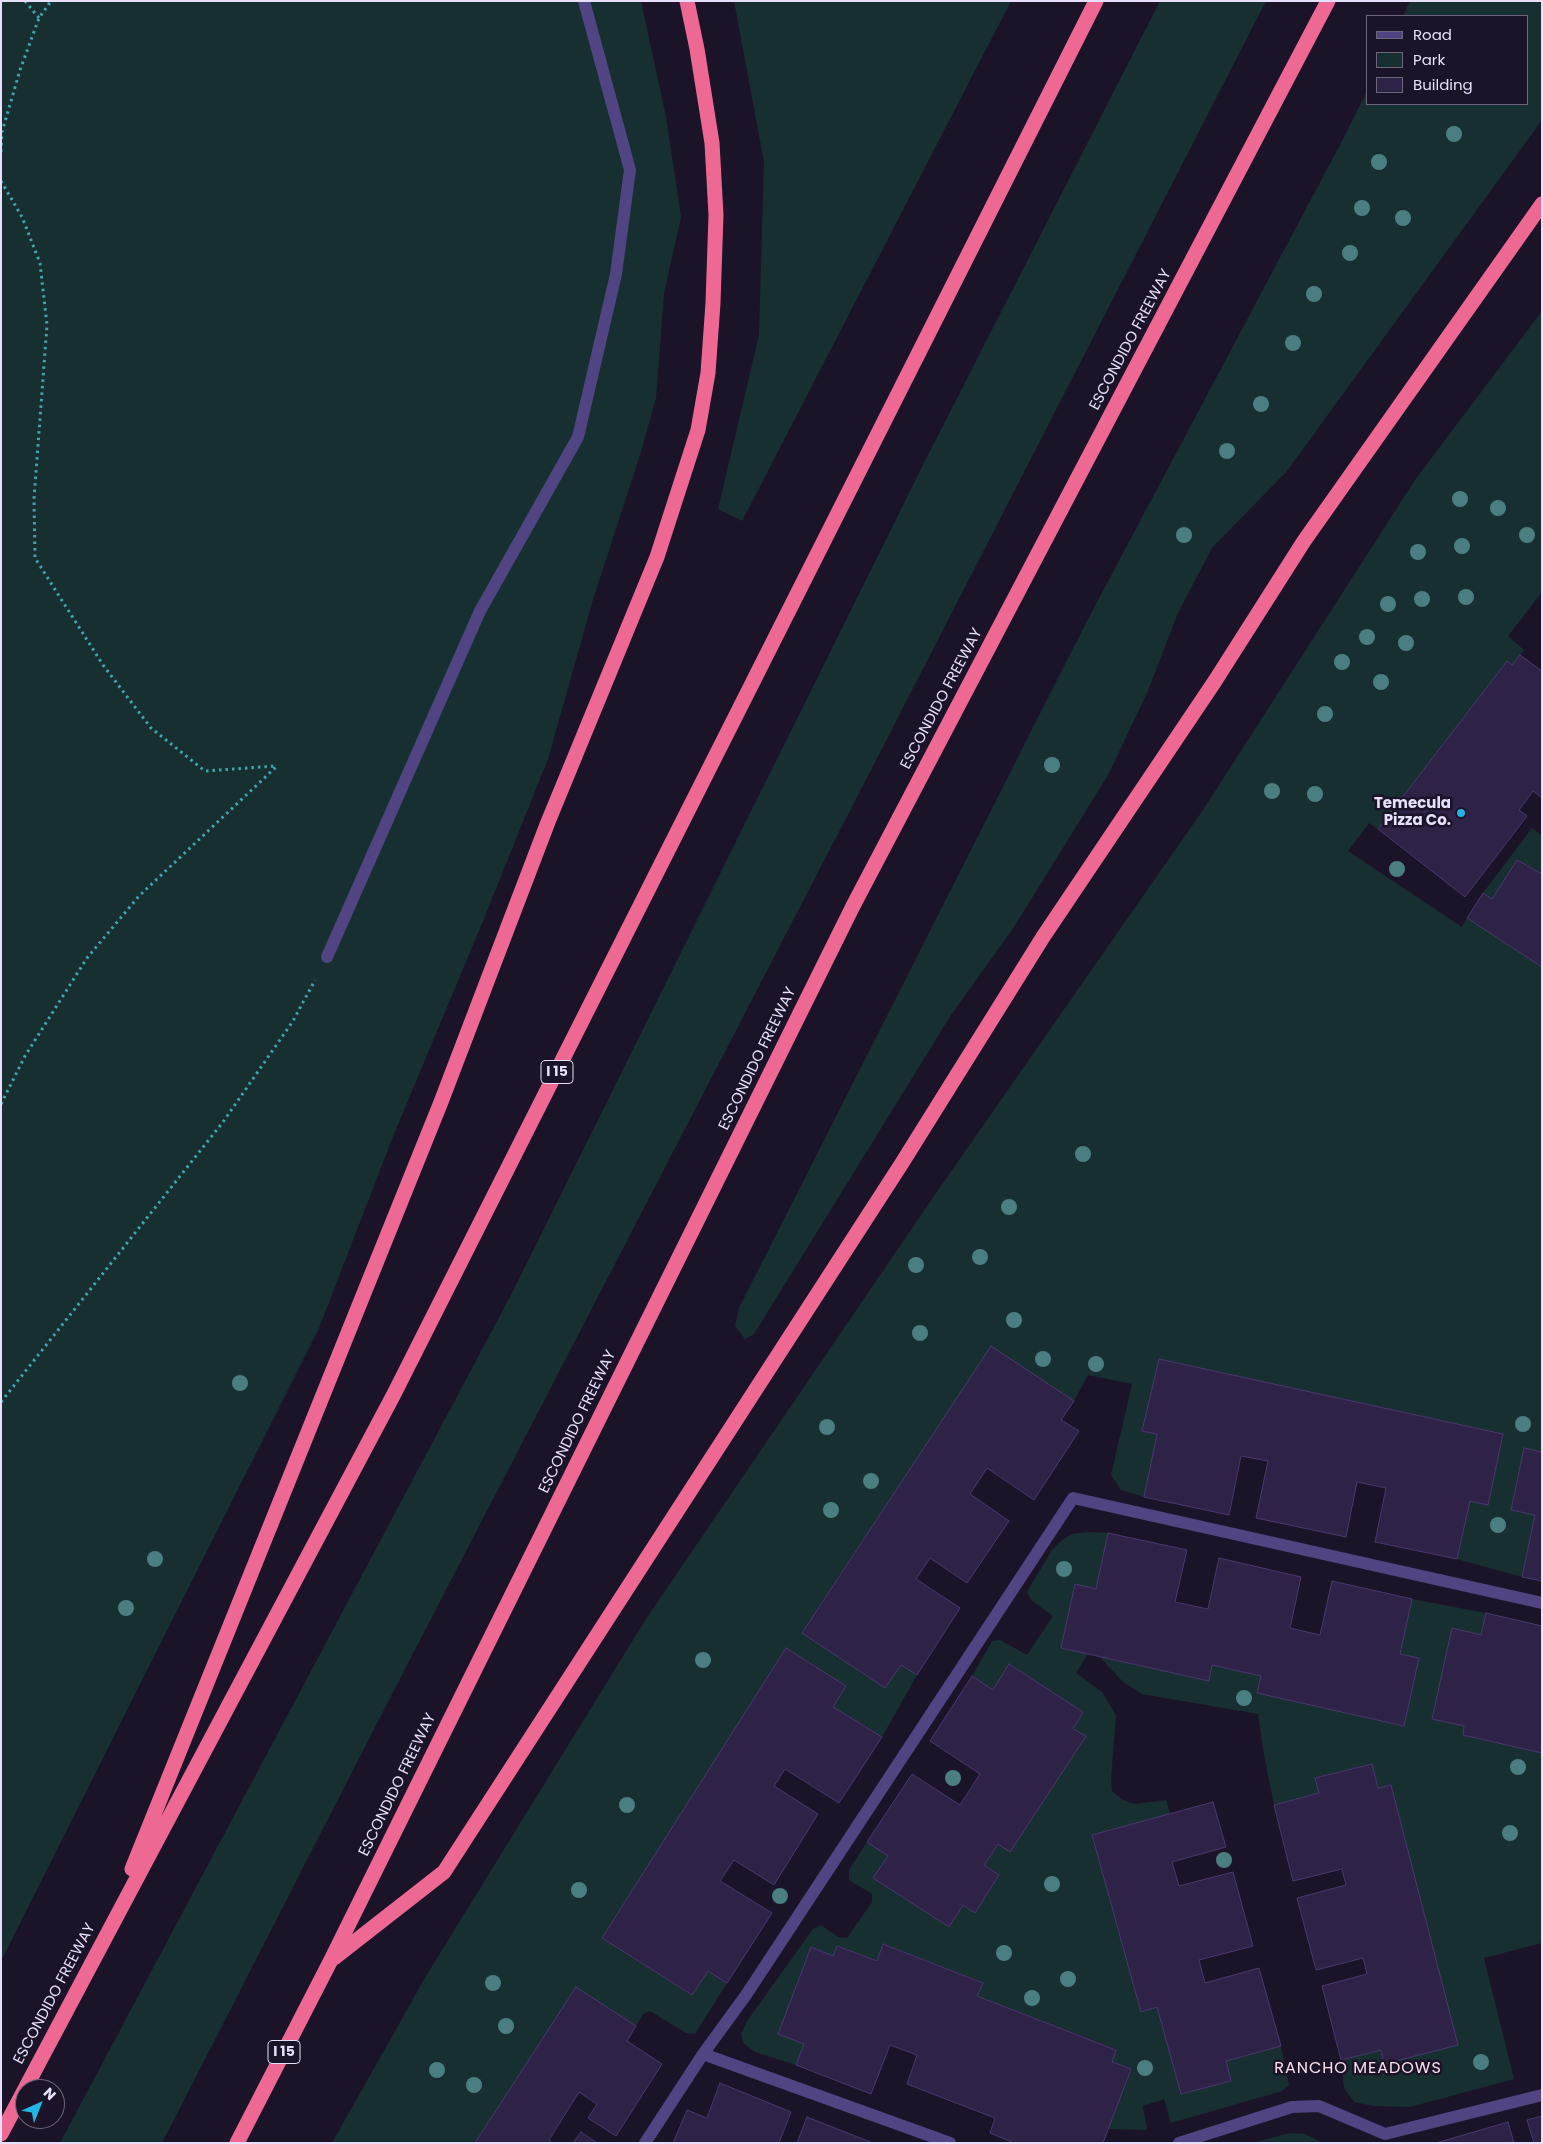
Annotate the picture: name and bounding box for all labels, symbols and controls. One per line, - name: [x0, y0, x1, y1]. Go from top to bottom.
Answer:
- legend: [1366, 15, 1528, 105]
- text: Road: [1413, 24, 1452, 45]
- text: Park: [1413, 49, 1445, 70]
- text: Building: [1413, 74, 1473, 95]
- street label: ESCONDIDO FREEWAY: [1086, 267, 1176, 413]
- street label: ESCONDIDO FREEWAY: [897, 626, 987, 772]
- place label: Temecula Pizza Co.: [1374, 795, 1451, 830]
- marker: Temecula Pizza Co.: [1455, 807, 1467, 819]
- street label: ESCONDIDO FREEWAY: [716, 985, 800, 1133]
- road number: I 15: [541, 1060, 573, 1084]
- street label: ESCONDIDO FREEWAY: [536, 1348, 620, 1496]
- street label: ESCONDIDO FREEWAY: [356, 1711, 440, 1859]
- street label: ESCONDIDO FREEWAY: [10, 1921, 100, 2067]
- road number: I 15: [268, 2040, 300, 2064]
- district label: RANCHO MEADOWS: [1272, 2059, 1444, 2079]
- north arrow: [15, 2079, 65, 2129]
- text: N: [39, 2083, 60, 2105]

